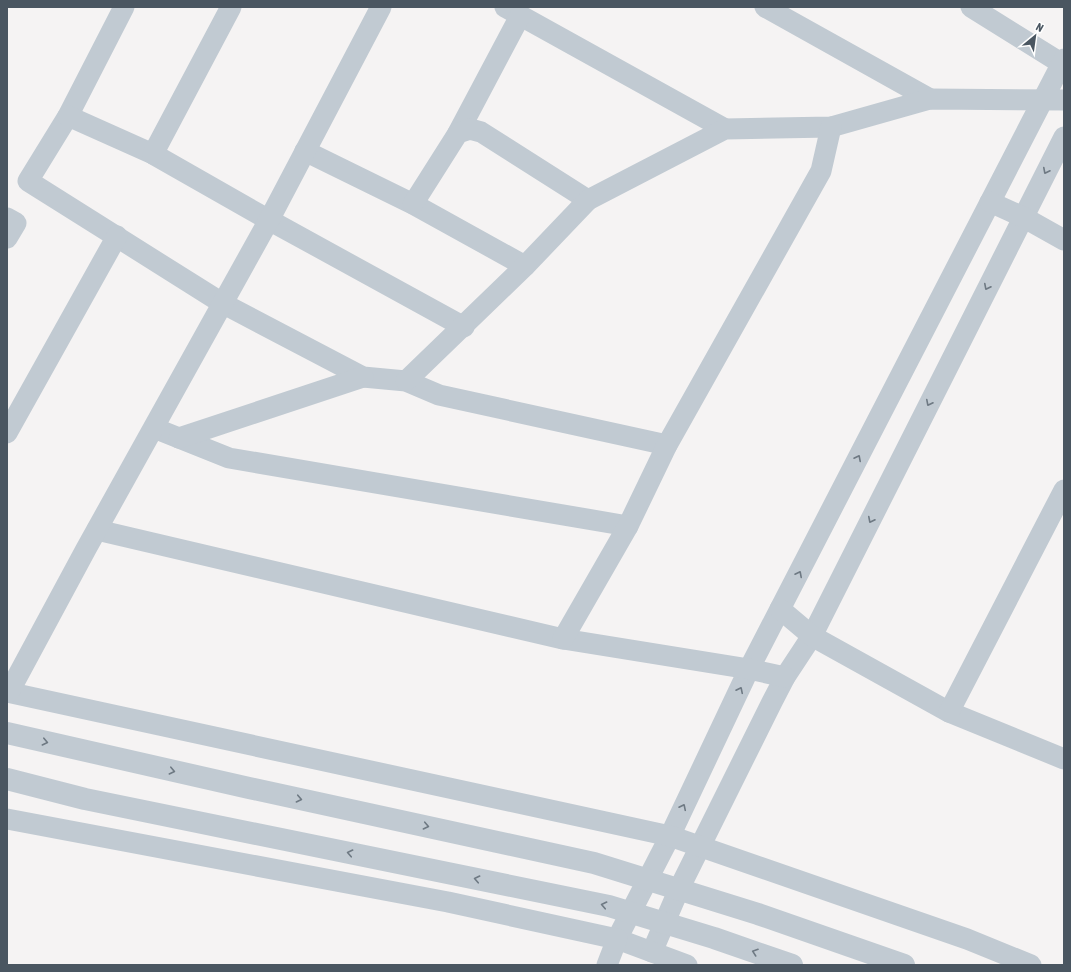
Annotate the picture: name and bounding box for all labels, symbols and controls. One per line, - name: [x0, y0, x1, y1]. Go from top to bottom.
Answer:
- north arrow: [1015, 16, 1055, 56]
- text: N: [1034, 20, 1046, 34]
- one-way arrow: [1043, 167, 1051, 175]
- one-way arrow: [984, 283, 992, 290]
- one-way arrow: [926, 399, 934, 407]
- one-way arrow: [853, 455, 861, 462]
- one-way arrow: [868, 515, 875, 523]
- one-way arrow: [794, 570, 801, 578]
- one-way arrow: [735, 686, 743, 694]
- one-way arrow: [42, 737, 48, 745]
- one-way arrow: [169, 766, 175, 774]
- one-way arrow: [296, 794, 302, 802]
- one-way arrow: [678, 803, 686, 811]
- one-way arrow: [423, 822, 429, 830]
- one-way arrow: [346, 850, 353, 858]
- one-way arrow: [474, 876, 480, 884]
- one-way arrow: [601, 902, 607, 910]
- one-way arrow: [752, 948, 759, 957]

